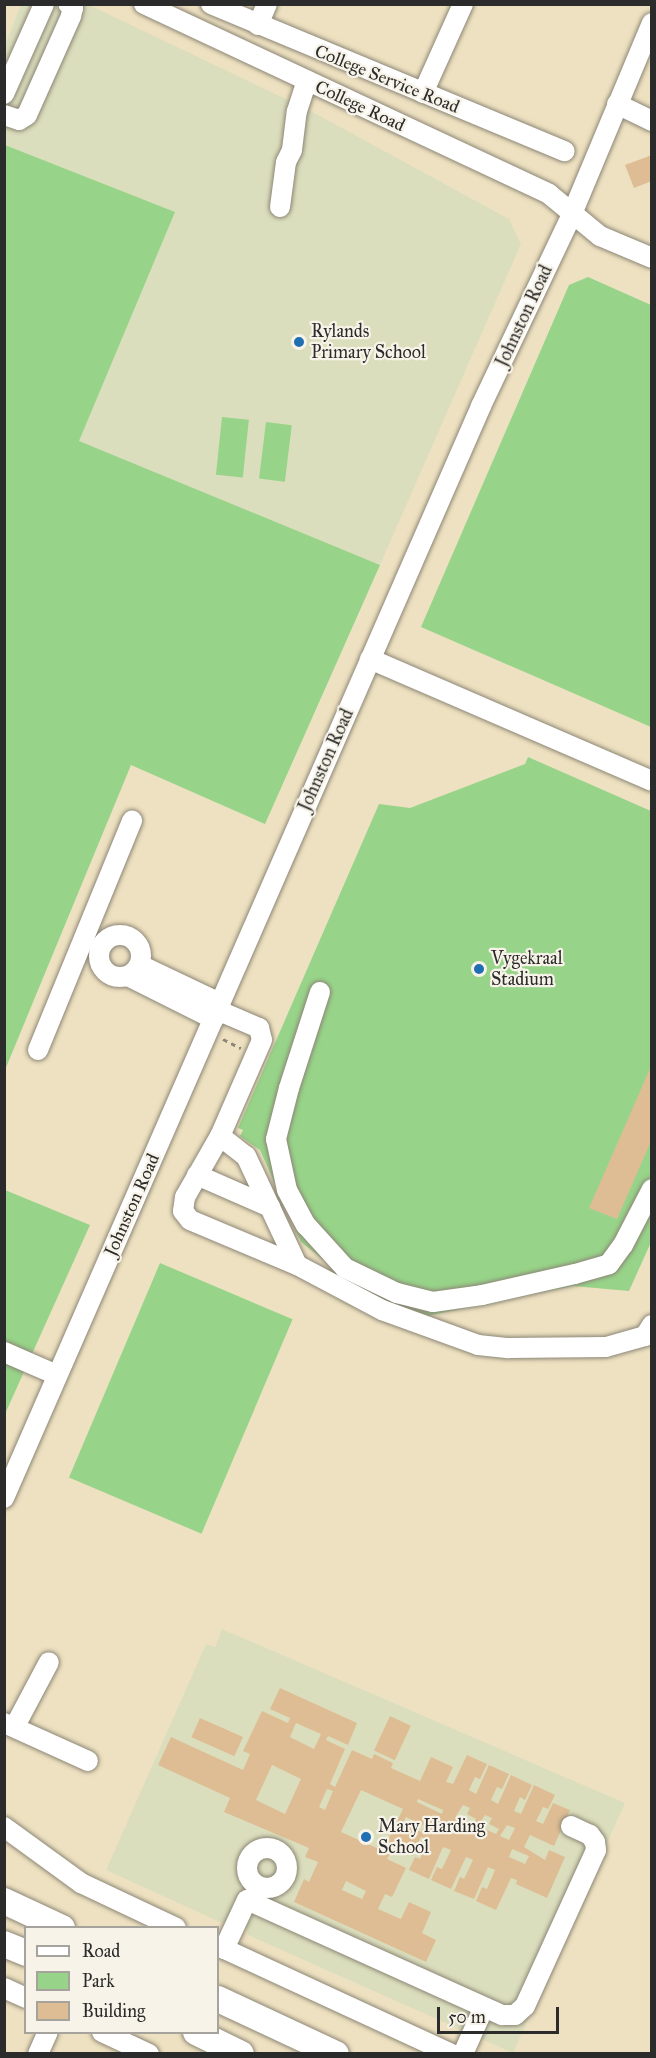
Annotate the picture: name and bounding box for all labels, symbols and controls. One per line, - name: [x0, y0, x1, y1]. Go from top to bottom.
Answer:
- street label: College Service Road: [312, 40, 462, 118]
- street label: College Road: [312, 76, 408, 136]
- street label: Johnston Road: [491, 262, 557, 370]
- place label: Rylands Primary School: [311, 321, 426, 364]
- marker: Rylands Primary School: [292, 335, 306, 349]
- street label: Johnston Road: [294, 705, 358, 815]
- place label: Vygekraal Stadium: [491, 948, 563, 990]
- marker: Vygekraal Stadium: [472, 962, 486, 976]
- street label: Johnston Road: [100, 1150, 164, 1260]
- place label: Mary Harding School: [378, 1816, 485, 1858]
- marker: Mary Harding School: [359, 1830, 373, 1844]
- legend: [24, 1926, 219, 2034]
- text: Road: [82, 1940, 120, 1962]
- text: Park: [82, 1970, 115, 1992]
- scale bar: [440, 1995, 562, 2033]
- text: Building: [82, 2000, 145, 2022]
- text: 50 m: [448, 2006, 486, 2028]

